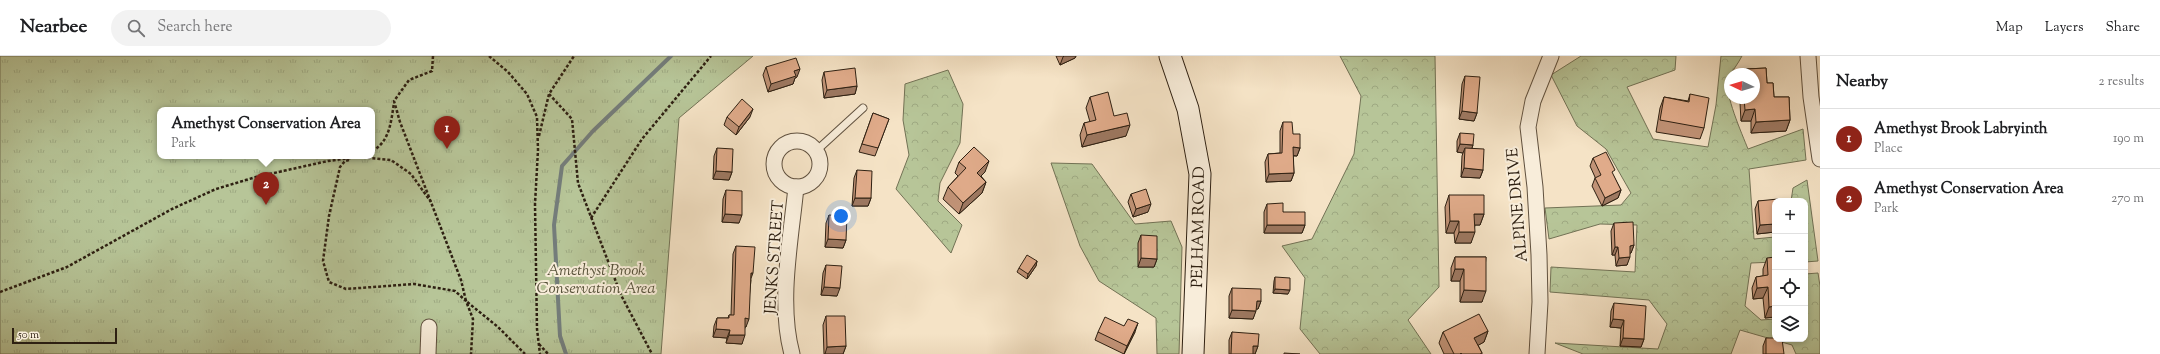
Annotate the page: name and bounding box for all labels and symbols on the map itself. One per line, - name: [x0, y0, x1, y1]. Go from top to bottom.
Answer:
- north arrow: [1724, 68, 1760, 104]
- pin: 1: [434, 116, 460, 149]
- street label: ALPINE DRIVE: [1502, 146, 1535, 263]
- street label: PELHAM ROAD: [1187, 166, 1212, 288]
- pin: 2: [253, 172, 279, 205]
- street label: JENKS STREET: [760, 199, 791, 316]
- your location: [831, 206, 851, 226]
- park label: Amethyst Brook Conservation Area: [536, 260, 656, 301]
- scale bar: [12, 326, 117, 345]

